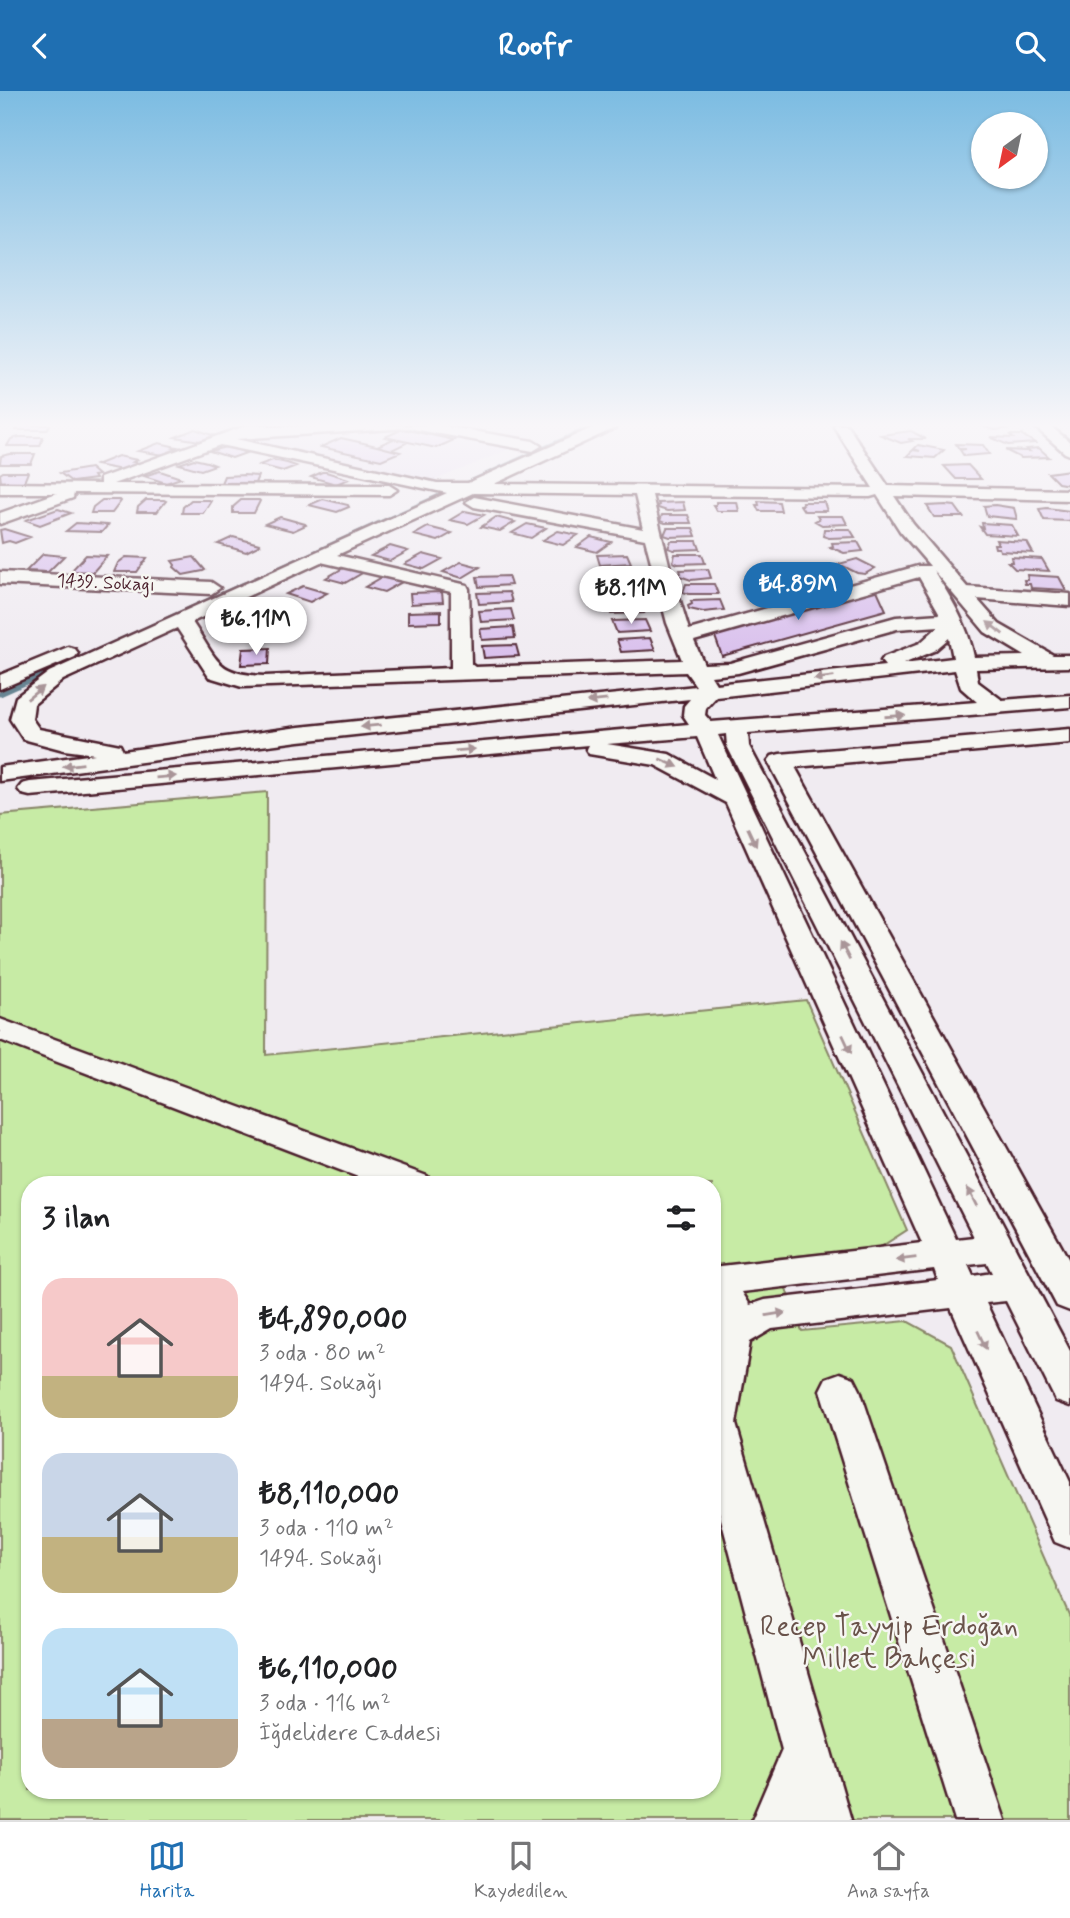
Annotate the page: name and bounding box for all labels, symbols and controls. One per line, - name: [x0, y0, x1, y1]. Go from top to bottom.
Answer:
- text: Roofr: [498, 25, 572, 67]
- icon: back: [21, 27, 59, 65]
- icon: search: [1011, 27, 1049, 65]
- north arrow: [971, 112, 1048, 189]
- map controls: [971, 112, 1048, 189]
- pin: ₺4.89M: [741, 563, 855, 622]
- pin: ₺8.11M: [574, 567, 688, 626]
- street label: 1439. Sokağı: [56, 568, 156, 599]
- text: ₺4.89M: [759, 570, 837, 600]
- text: ₺8.11M: [595, 574, 667, 604]
- pin: ₺6.11M: [199, 597, 313, 657]
- text: ₺6.11M: [221, 605, 291, 635]
- one-way arrow: [987, 621, 1005, 636]
- one-way arrow: [813, 673, 835, 684]
- one-way arrow: [25, 686, 43, 701]
- one-way arrow: [586, 696, 608, 707]
- one-way arrow: [884, 710, 906, 721]
- one-way arrow: [360, 721, 382, 732]
- one-way arrow: [455, 744, 477, 755]
- one-way arrow: [659, 758, 680, 769]
- one-way arrow: [62, 759, 84, 770]
- one-way arrow: [155, 771, 177, 782]
- one-way arrow: [746, 827, 758, 847]
- one-way arrow: [839, 942, 851, 961]
- one-way arrow: [841, 1034, 853, 1054]
- one-way arrow: [967, 1187, 978, 1207]
- text: 3 ilan: [42, 1199, 111, 1238]
- icon: filters: [662, 1199, 700, 1237]
- one-way arrow: [895, 1253, 917, 1264]
- text: ₺4,890,000: [259, 1300, 408, 1339]
- icon: home: [98, 1306, 182, 1390]
- one-way arrow: [765, 1308, 787, 1319]
- one-way arrow: [977, 1330, 988, 1350]
- text: 3 oda · 80 m²: [259, 1339, 386, 1369]
- text: 1494. Sokağı: [259, 1369, 383, 1399]
- text: ₺8,110,000: [259, 1475, 399, 1514]
- icon: home: [98, 1481, 182, 1565]
- text: 3 oda · 110 m²: [259, 1514, 394, 1544]
- text: 1494. Sokağı: [259, 1544, 383, 1574]
- park label: Recep Tayyip Erdoğan Millet Bahçesi: [760, 1609, 1018, 1678]
- text: ₺6,110,000: [259, 1650, 398, 1689]
- icon: home: [98, 1656, 182, 1740]
- text: 3 oda · 116 m²: [259, 1689, 391, 1719]
- text: İğdelidere Caddesi: [259, 1719, 441, 1749]
- tab: Harita: [140, 1837, 194, 1904]
- tab: Kaydedilen: [474, 1837, 567, 1904]
- tab: Ana sayfa: [847, 1837, 930, 1904]

